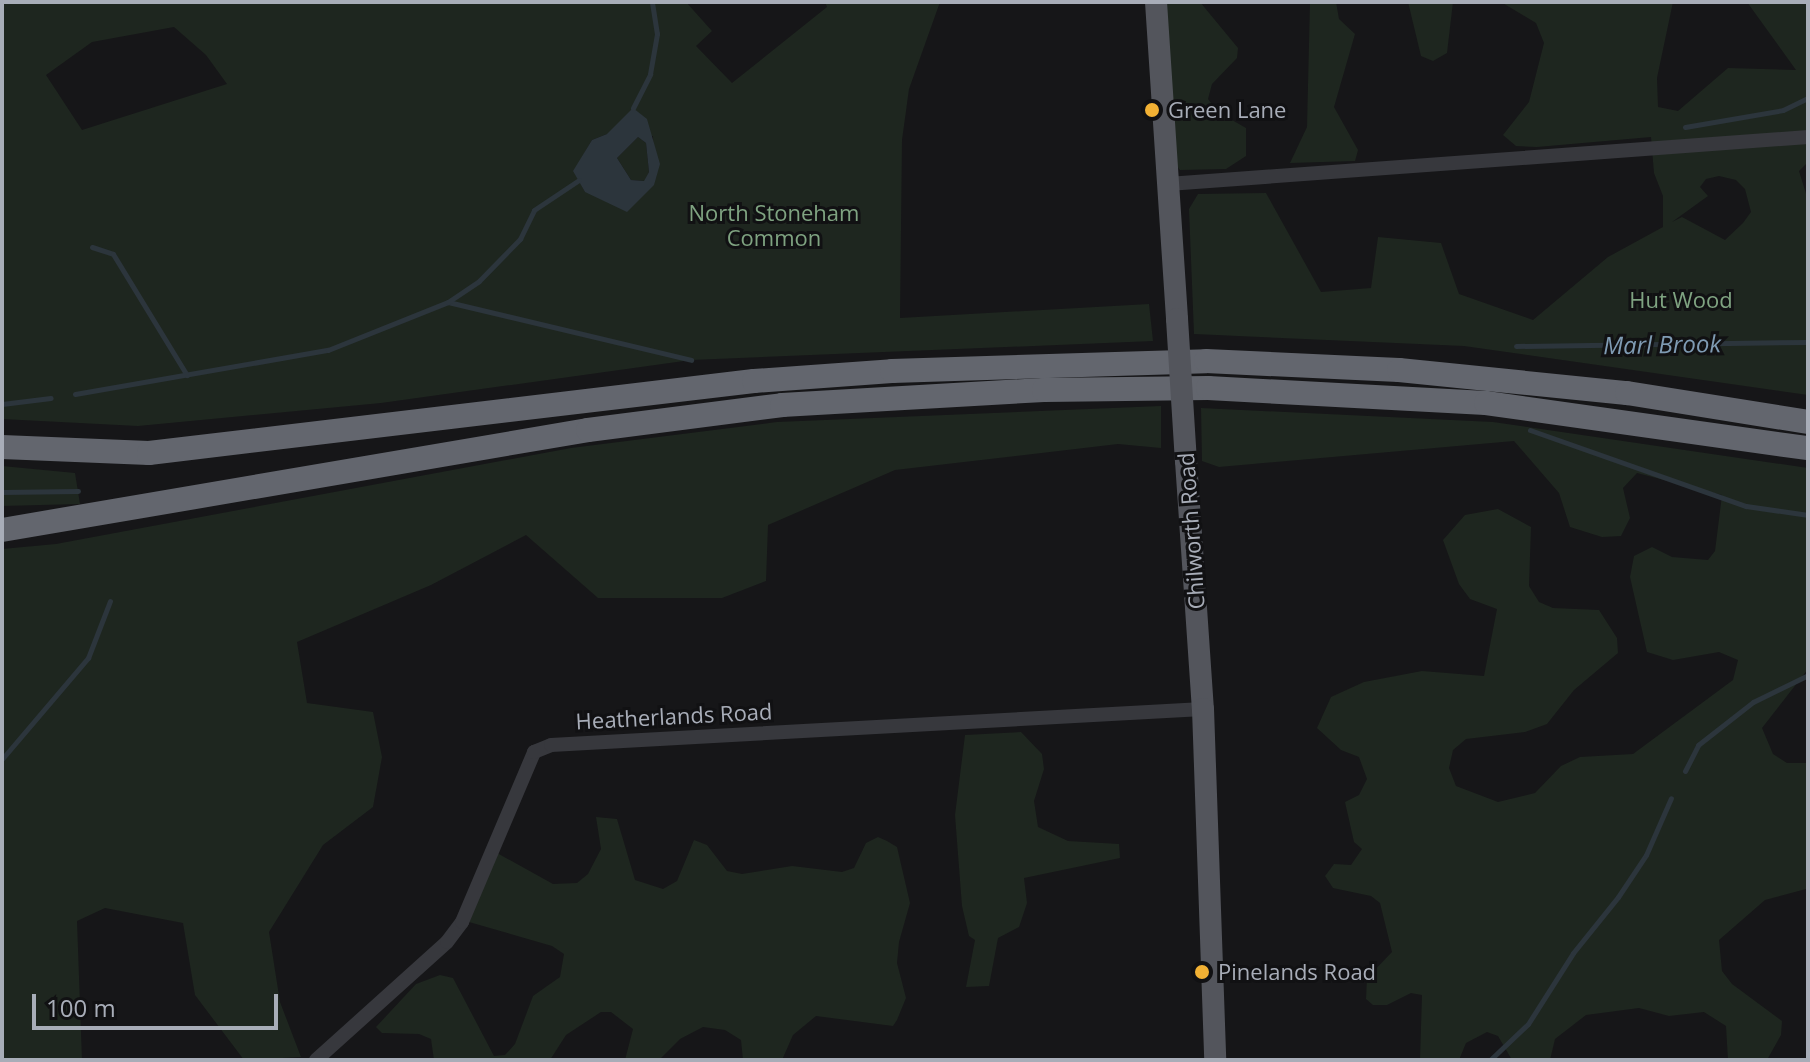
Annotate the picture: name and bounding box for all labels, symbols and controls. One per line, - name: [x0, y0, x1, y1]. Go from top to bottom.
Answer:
- place label: Green Lane: [1168, 97, 1286, 123]
- marker: Green Lane: [1143, 101, 1161, 119]
- park label: North Stoneham Common: [689, 199, 859, 250]
- park label: Hut Wood: [1629, 287, 1733, 313]
- water label: Marl Brook: [1603, 329, 1721, 359]
- street label: Chilworth Road: [1172, 452, 1210, 610]
- street label: Heatherlands Road: [575, 698, 773, 734]
- place label: Pinelands Road: [1218, 959, 1376, 985]
- marker: Pinelands Road: [1193, 963, 1211, 981]
- scale bar: [36, 978, 282, 1028]
- text: 100 m: [46, 991, 116, 1024]

